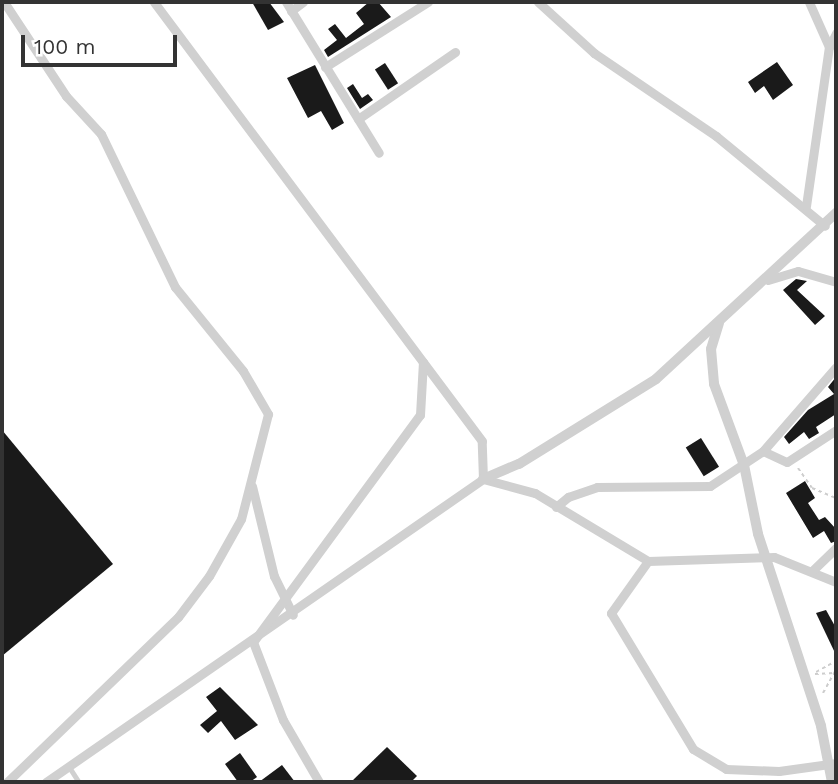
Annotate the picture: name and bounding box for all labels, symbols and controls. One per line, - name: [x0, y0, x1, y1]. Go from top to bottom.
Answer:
- scale bar: [24, 21, 180, 65]
- text: 100 m: [34, 34, 96, 59]

